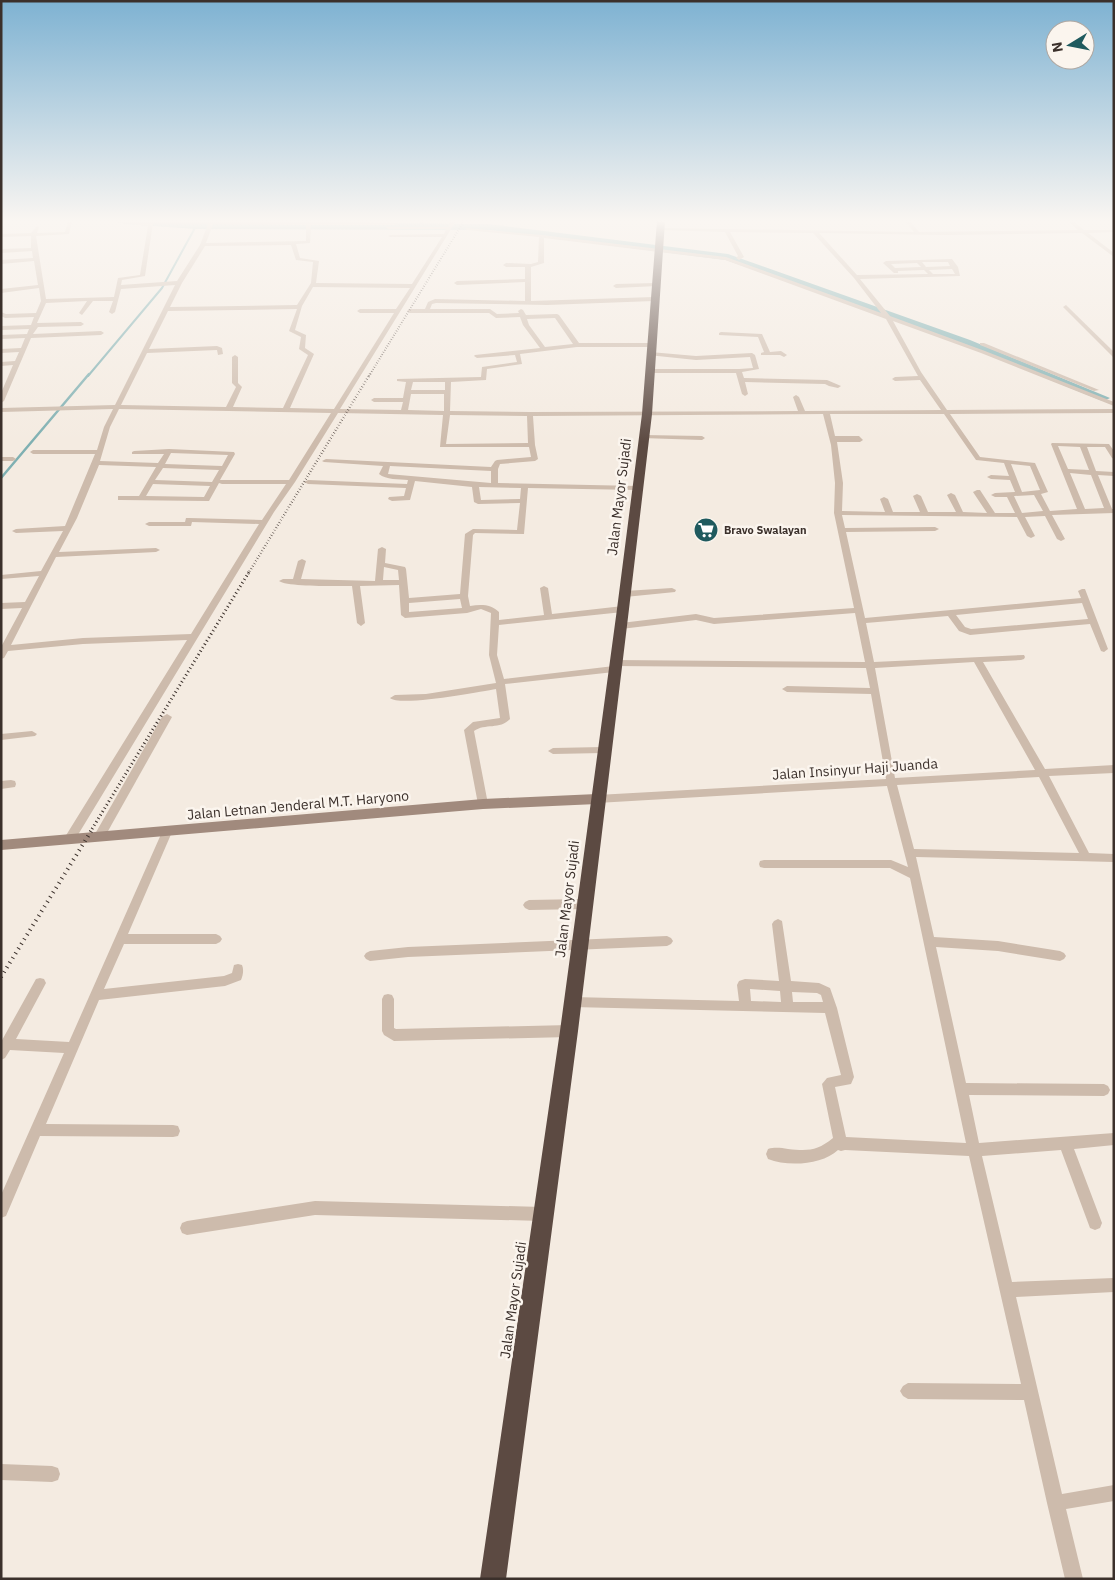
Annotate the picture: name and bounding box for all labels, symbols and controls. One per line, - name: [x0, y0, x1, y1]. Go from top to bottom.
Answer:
- north arrow: [1045, 20, 1095, 70]
- text: N: [1047, 41, 1067, 54]
- street label: Jalan Mayor Sujadi: [603, 437, 635, 557]
- supermarket icon: Bravo Swalayan: [693, 517, 719, 543]
- place label: Bravo Swalayan: [724, 523, 807, 537]
- street label: Jalan Insinyur Haji Juanda: [772, 754, 939, 784]
- street label: Jalan Letnan Jenderal M.T. Haryono: [186, 786, 410, 824]
- street label: Jalan Mayor Sujadi: [551, 839, 583, 959]
- street label: Jalan Mayor Sujadi: [496, 1240, 530, 1360]

